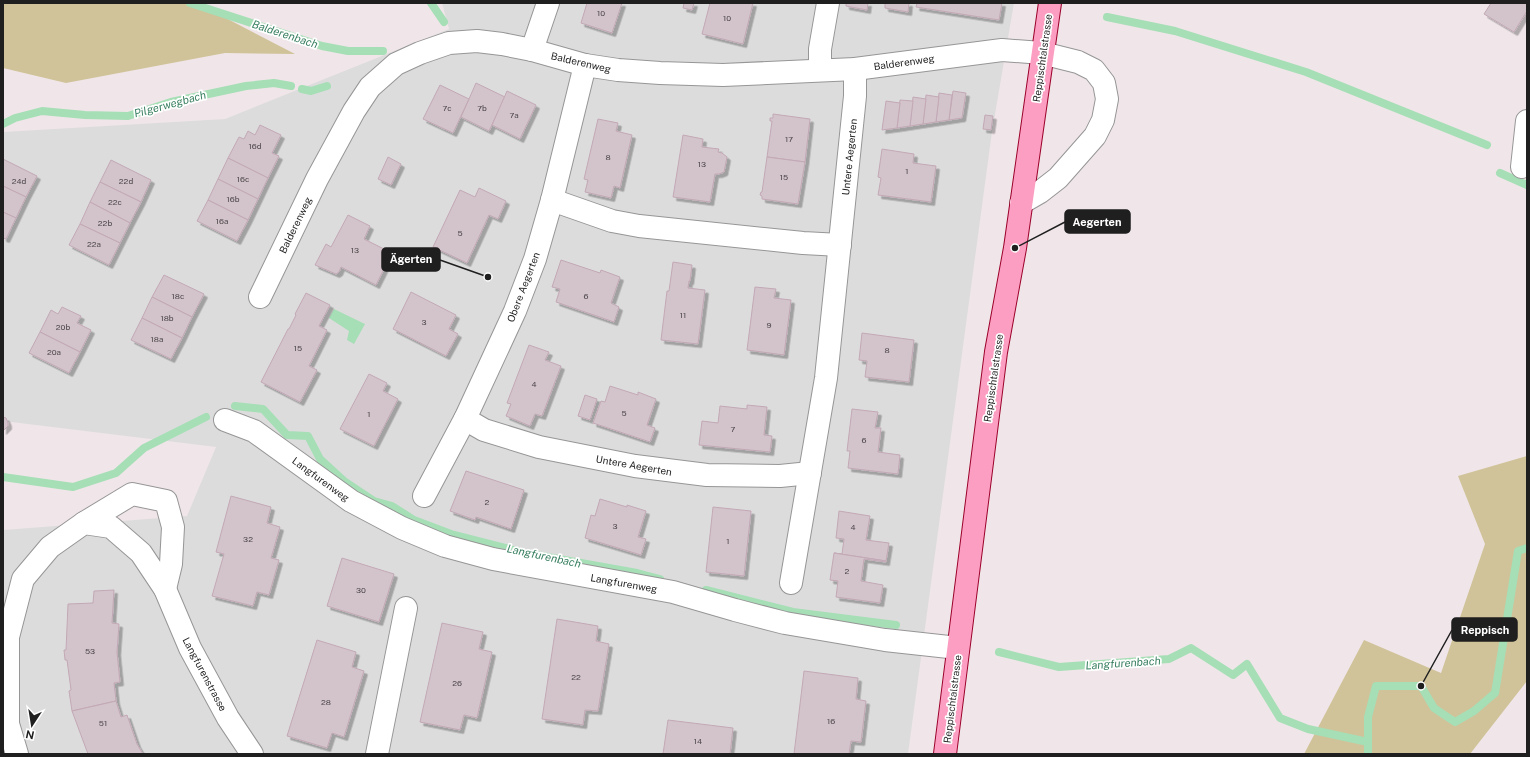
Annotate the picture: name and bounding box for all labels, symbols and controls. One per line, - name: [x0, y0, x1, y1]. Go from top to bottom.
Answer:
- house number: 10: [597, 8, 605, 18]
- house number: 10: [723, 13, 731, 23]
- street label: Reppischtalstrasse: [1030, 13, 1054, 103]
- water label: Balderenbach: [251, 18, 319, 50]
- street label: Balderenweg: [550, 49, 612, 75]
- street label: Balderenweg: [873, 52, 935, 72]
- water label: Pilgerwegbach: [133, 89, 207, 119]
- house number: 7c: [442, 103, 452, 113]
- house number: 7b: [477, 103, 487, 113]
- house number: 7a: [509, 110, 519, 120]
- street label: Untere Aegerten: [839, 118, 859, 196]
- house number: 17: [785, 134, 793, 144]
- house number: 16d: [248, 141, 262, 151]
- house number: 8: [605, 152, 611, 162]
- house number: 13: [698, 159, 706, 169]
- house number: 1: [905, 166, 909, 176]
- house number: 15: [780, 172, 788, 182]
- house number: 16c: [237, 174, 249, 184]
- house number: 24d: [12, 176, 27, 186]
- house number: 22d: [119, 176, 133, 186]
- house number: 16b: [226, 194, 240, 204]
- street label: Balderenweg: [276, 195, 314, 255]
- house number: 22c: [108, 197, 122, 207]
- callout: Aegerten: [1065, 210, 1130, 233]
- house number: 16a: [216, 216, 228, 226]
- text: Aegerten: [1073, 216, 1121, 228]
- house number: 22b: [98, 218, 112, 228]
- house number: 5: [457, 228, 463, 238]
- house number: 22a: [87, 239, 101, 249]
- house number: 13: [351, 245, 359, 255]
- callout: Ägerten: [382, 248, 440, 271]
- street label: Obere Aegerten: [504, 250, 542, 324]
- text: Ägerten: [390, 252, 432, 265]
- house number: 18c: [172, 291, 184, 301]
- house number: 6: [584, 291, 589, 301]
- house number: 11: [680, 310, 686, 320]
- house number: 18b: [160, 313, 174, 323]
- house number: 3: [421, 317, 427, 327]
- house number: 9: [767, 320, 772, 330]
- house number: 20b: [56, 322, 70, 332]
- street label: Reppischtalstrasse: [981, 333, 1005, 423]
- house number: 18a: [151, 334, 163, 344]
- house number: 15: [294, 343, 302, 353]
- house number: 8: [884, 345, 890, 355]
- house number: 20a: [47, 347, 61, 357]
- house number: 4: [531, 379, 537, 389]
- house number: 5: [621, 408, 627, 418]
- house number: 1: [367, 409, 371, 419]
- house number: 7: [731, 424, 736, 434]
- house number: 6: [862, 435, 867, 445]
- street label: Untere Aegerten: [595, 452, 673, 478]
- street label: Langfurenweg: [290, 454, 352, 504]
- house number: 2: [485, 497, 490, 507]
- house number: 3: [612, 521, 618, 531]
- house number: 4: [850, 522, 856, 532]
- house number: 32: [243, 534, 253, 544]
- house number: 1: [726, 536, 730, 546]
- water label: Langfurenbach: [506, 542, 582, 570]
- house number: 2: [845, 566, 850, 576]
- street label: Langfurenweg: [590, 571, 658, 595]
- house number: 30: [356, 585, 366, 595]
- callout: Reppisch: [1452, 618, 1517, 641]
- text: Reppisch: [1461, 624, 1509, 636]
- street label: Langfurenstrasse: [180, 635, 230, 713]
- house number: 53: [85, 646, 95, 656]
- street label: Reppischtalstrasse: [941, 654, 963, 744]
- water label: Langfurenbach: [1085, 654, 1161, 672]
- house number: 22: [571, 672, 581, 682]
- house number: 26: [452, 678, 462, 688]
- house number: 28: [321, 697, 331, 707]
- north arrow: [12, 705, 52, 745]
- house number: 16: [827, 716, 835, 726]
- house number: 51: [99, 718, 107, 728]
- text: N: [24, 728, 35, 742]
- house number: 14: [694, 736, 702, 746]

